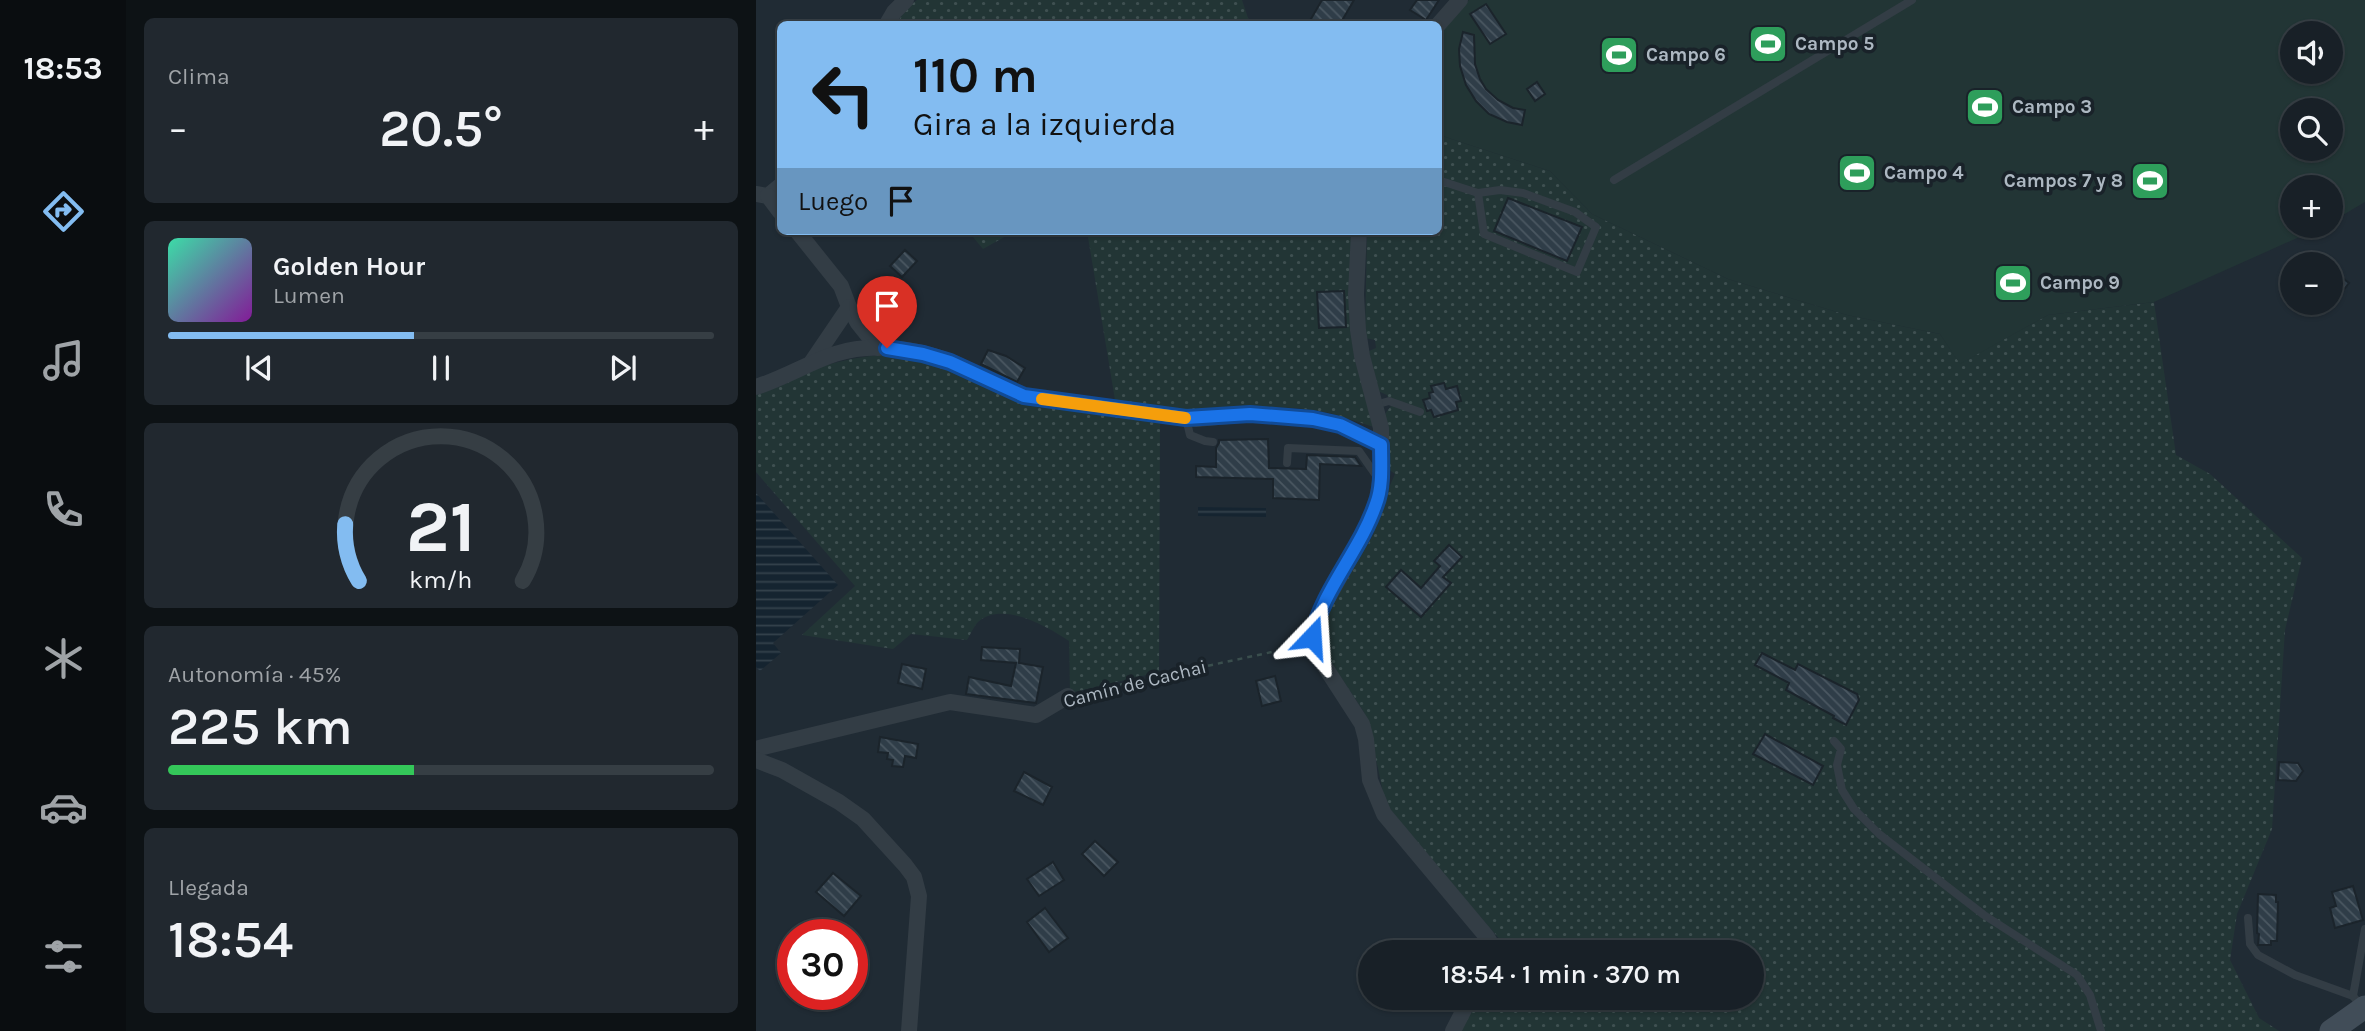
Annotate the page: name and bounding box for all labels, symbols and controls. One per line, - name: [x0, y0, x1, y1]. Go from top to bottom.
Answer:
- map controls: [2280, 21, 2343, 315]
- button: sound: [2280, 21, 2343, 84]
- sports icon: Campo 5: [1747, 23, 1789, 65]
- place label: Campo 5: [1795, 33, 1874, 55]
- sports icon: Campo 6: [1598, 34, 1640, 76]
- place label: Campo 6: [1646, 44, 1726, 66]
- text: 110 m: [913, 47, 1038, 104]
- icon: left: [798, 49, 889, 140]
- text: 18:53: [23, 50, 103, 87]
- text: Clima: [168, 63, 230, 90]
- sports icon: Campo 3: [1964, 86, 2006, 128]
- place label: Campo 3: [2012, 96, 2092, 118]
- text: 20.5°: [379, 98, 503, 159]
- button: search: [2280, 98, 2343, 161]
- text: −: [168, 106, 188, 151]
- text: +: [694, 106, 714, 151]
- text: Gira a la izquierda: [913, 106, 1176, 143]
- sports icon: Campo 4: [1836, 152, 1878, 194]
- sports icon: Campos 7 y 8: [2129, 160, 2171, 202]
- place label: Campo 4: [1884, 162, 1964, 184]
- place label: Campos 7 y 8: [2004, 170, 2123, 192]
- button: +: [2280, 175, 2343, 238]
- icon: arrive: [882, 182, 920, 220]
- text: Luego: [798, 186, 868, 217]
- icon: directions: [39, 187, 88, 236]
- text: Golden Hour: [273, 251, 425, 282]
- button: −: [2280, 252, 2343, 315]
- sports icon: Campo 9: [1992, 262, 2034, 304]
- place label: Campo 9: [2040, 272, 2120, 294]
- pin: [857, 276, 917, 348]
- text: Lumen: [273, 282, 345, 309]
- icon: arrive: [868, 287, 906, 325]
- icon: music: [39, 336, 88, 385]
- icon: previous: [240, 349, 278, 387]
- icon: pause: [422, 349, 460, 387]
- icon: next: [604, 349, 642, 387]
- icon: phone: [39, 485, 88, 534]
- text: 21: [406, 485, 476, 570]
- text: km/h: [409, 565, 473, 594]
- position arrow: [1275, 600, 1349, 674]
- icon: climate: [39, 634, 88, 683]
- street label: Camín de Cachai: [1061, 656, 1209, 712]
- text: Autonomía · 45%: [168, 661, 341, 688]
- text: 225 km: [168, 696, 353, 757]
- icon: car: [39, 783, 88, 832]
- text: Llegada: [168, 874, 249, 901]
- text: 18:54: [168, 909, 293, 970]
- speed limit sign: 30: [777, 919, 868, 1010]
- icon: filters: [39, 932, 88, 981]
- text: 18:54 · 1 min · 370 m: [1441, 959, 1681, 990]

